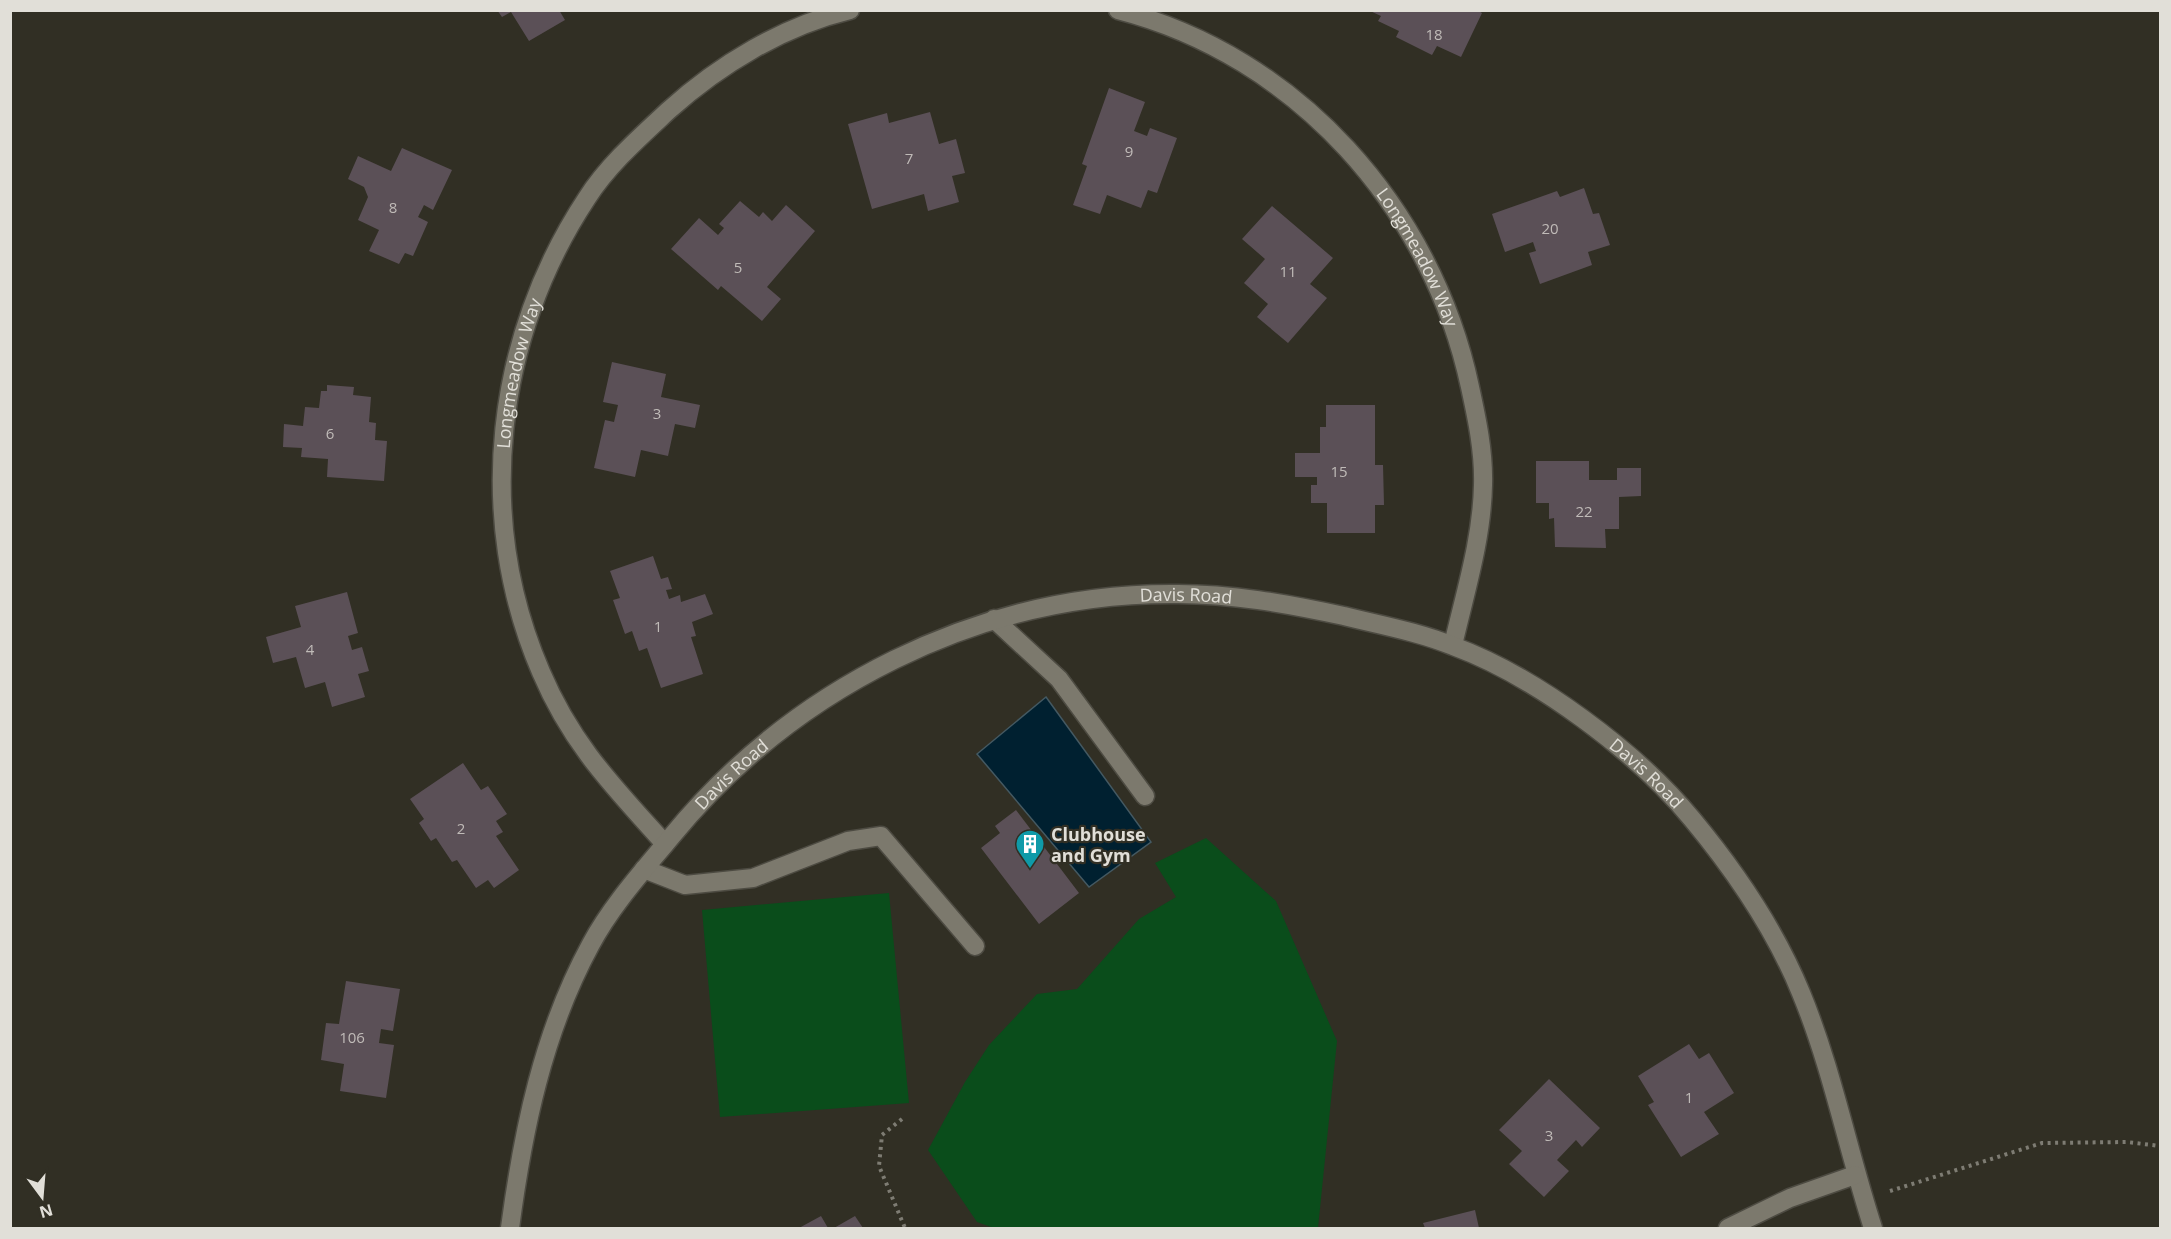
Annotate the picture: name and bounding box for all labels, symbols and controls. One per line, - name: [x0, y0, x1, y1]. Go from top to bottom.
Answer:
- house number: 18: [1425, 24, 1443, 44]
- house number: 9: [1125, 141, 1133, 161]
- house number: 7: [905, 148, 913, 168]
- street label: Longmeadow Way: [1371, 183, 1465, 331]
- house number: 8: [389, 197, 397, 217]
- house number: 20: [1541, 218, 1559, 238]
- house number: 5: [734, 257, 742, 277]
- house number: 11: [1279, 261, 1297, 281]
- street label: Longmeadow Way: [491, 294, 547, 449]
- house number: 3: [653, 403, 661, 423]
- house number: 6: [326, 423, 334, 443]
- house number: 15: [1330, 461, 1348, 481]
- house number: 22: [1575, 501, 1593, 521]
- street label: Davis Road: [1139, 582, 1233, 609]
- house number: 1: [654, 616, 662, 636]
- house number: 4: [306, 639, 315, 659]
- street label: Davis Road: [1605, 732, 1689, 813]
- street label: Davis Road: [689, 733, 773, 815]
- house number: 2: [457, 818, 465, 838]
- place label: Clubhouse and Gym: [1051, 822, 1146, 867]
- building icon: Clubhouse and Gym: [1014, 828, 1046, 870]
- house number: 106: [339, 1027, 365, 1047]
- house number: 1: [1685, 1087, 1693, 1107]
- house number: 3: [1545, 1125, 1553, 1145]
- north arrow: [12, 1167, 72, 1227]
- text: N: [37, 1199, 55, 1224]

